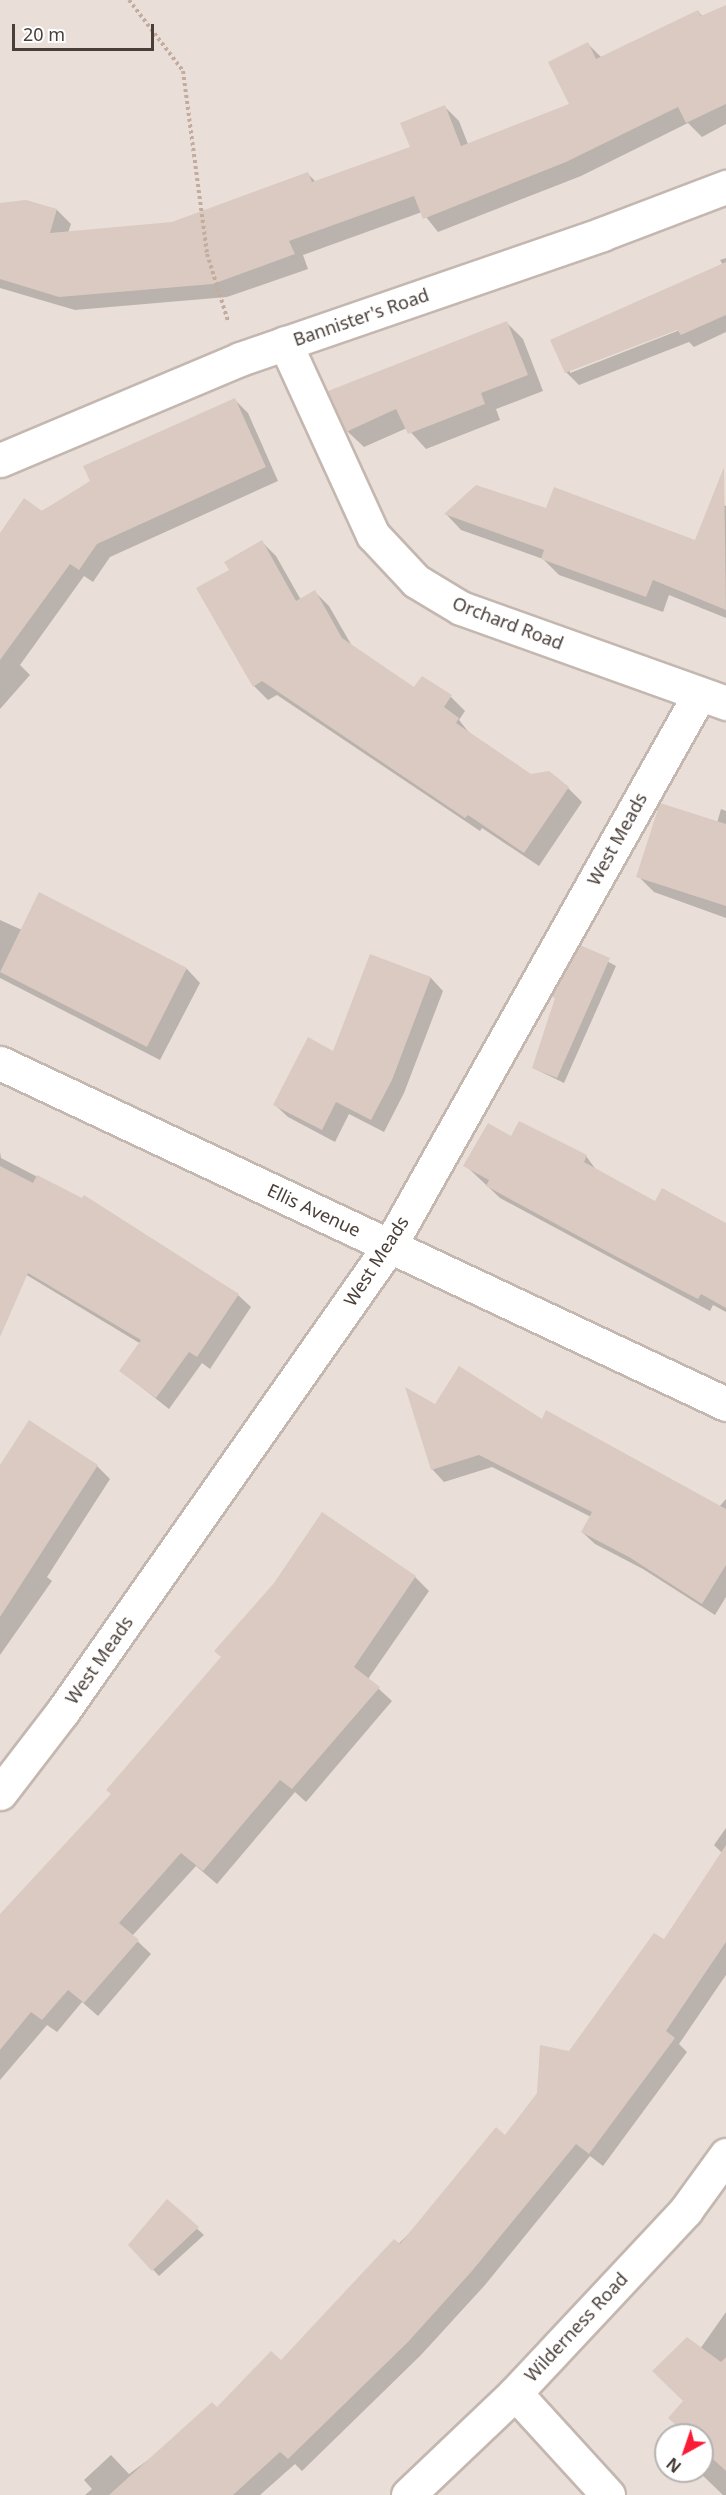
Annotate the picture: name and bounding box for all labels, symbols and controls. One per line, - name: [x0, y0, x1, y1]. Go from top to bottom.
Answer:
- scale bar: [15, 12, 158, 50]
- text: 20 m: [23, 22, 65, 46]
- street label: Bannister's Road: [290, 284, 432, 350]
- street label: Orchard Road: [449, 592, 567, 654]
- street label: West Meads: [583, 789, 651, 889]
- street label: Ellis Avenue: [264, 1179, 364, 1241]
- street label: West Meads: [339, 1212, 413, 1310]
- street label: West Meads: [61, 1612, 137, 1708]
- street label: Wilderness Road: [520, 2268, 632, 2386]
- north arrow: [654, 2423, 714, 2483]
- text: N: [662, 2453, 686, 2478]

